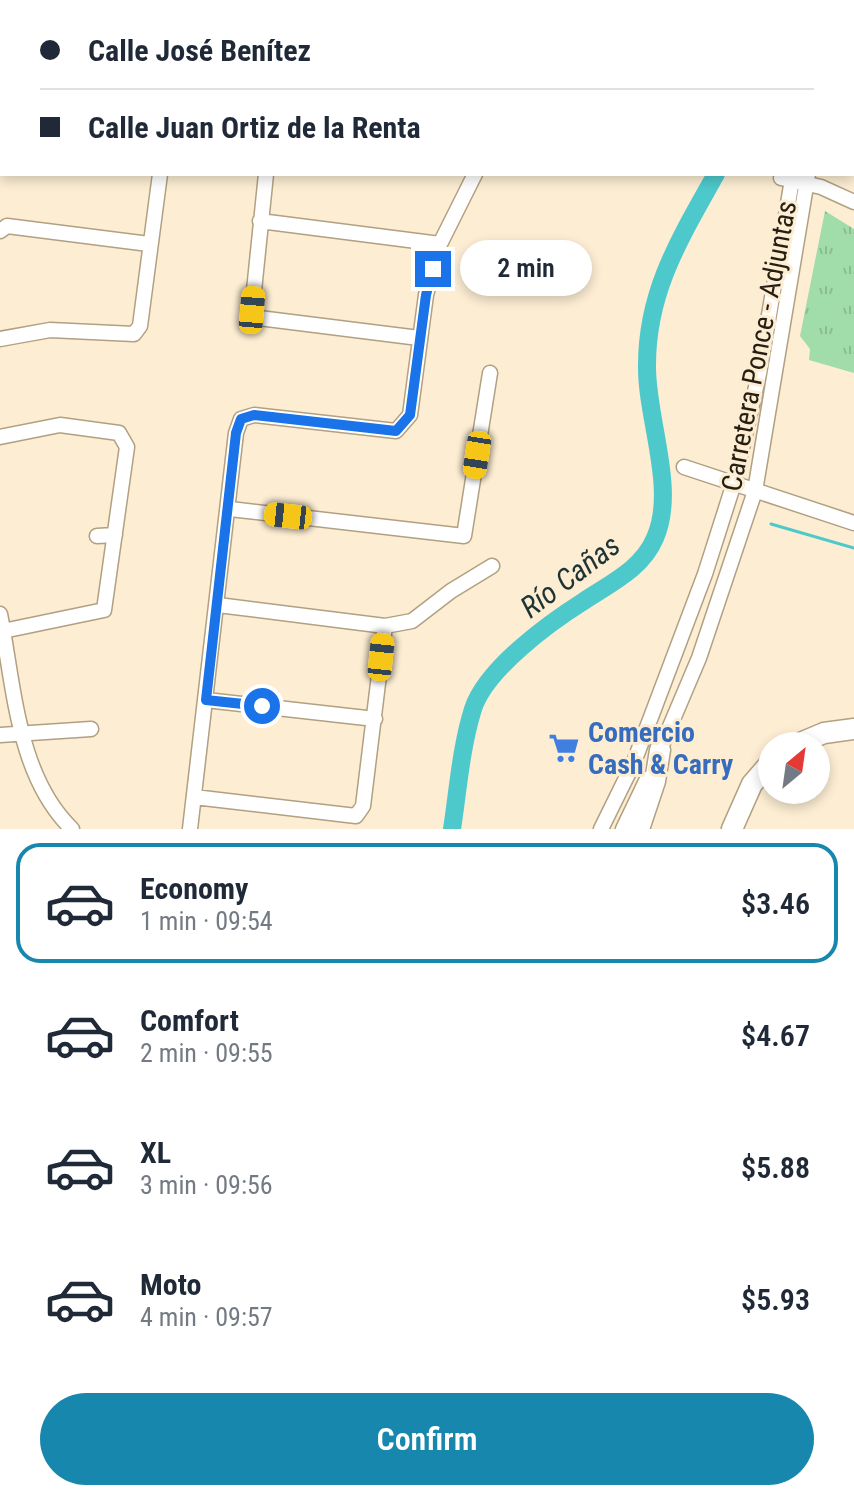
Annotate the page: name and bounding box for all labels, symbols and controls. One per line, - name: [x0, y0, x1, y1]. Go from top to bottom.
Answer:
- text: Calle José Benítez: [88, 33, 311, 68]
- text: Calle Juan Ortiz de la Renta: [88, 110, 421, 145]
- street label: Carretera Ponce - Adjuntas: [715, 198, 803, 494]
- callout: 2 min: [461, 241, 593, 297]
- route end: [415, 251, 451, 287]
- text: 2 min: [497, 253, 555, 283]
- car: [238, 285, 266, 335]
- car: [461, 429, 493, 481]
- car: [263, 502, 313, 530]
- water label: Río Cañas: [513, 527, 627, 625]
- car: [367, 632, 395, 682]
- route start: [244, 688, 280, 724]
- place label: Comercio Cash & Carry: [588, 716, 734, 781]
- supermarket icon: Comercio Cash & Carry: [547, 731, 581, 765]
- north arrow: [758, 732, 830, 804]
- map controls: [758, 732, 830, 804]
- icon: car: [44, 867, 116, 939]
- text: Economy: [140, 871, 248, 906]
- text: $3.46: [741, 886, 810, 921]
- text: 1 min · 09:54: [140, 906, 273, 936]
- icon: car: [44, 999, 116, 1071]
- text: Comfort: [140, 1003, 239, 1038]
- text: $4.67: [741, 1018, 810, 1053]
- text: 2 min · 09:55: [140, 1038, 273, 1068]
- icon: car: [44, 1131, 116, 1203]
- text: XL: [140, 1135, 171, 1170]
- text: $5.88: [741, 1150, 810, 1185]
- text: 3 min · 09:56: [140, 1170, 273, 1200]
- icon: car: [44, 1263, 116, 1335]
- text: Moto: [140, 1267, 201, 1302]
- text: $5.93: [741, 1282, 810, 1317]
- text: 4 min · 09:57: [140, 1302, 273, 1332]
- button: Confirm: [40, 1393, 814, 1485]

